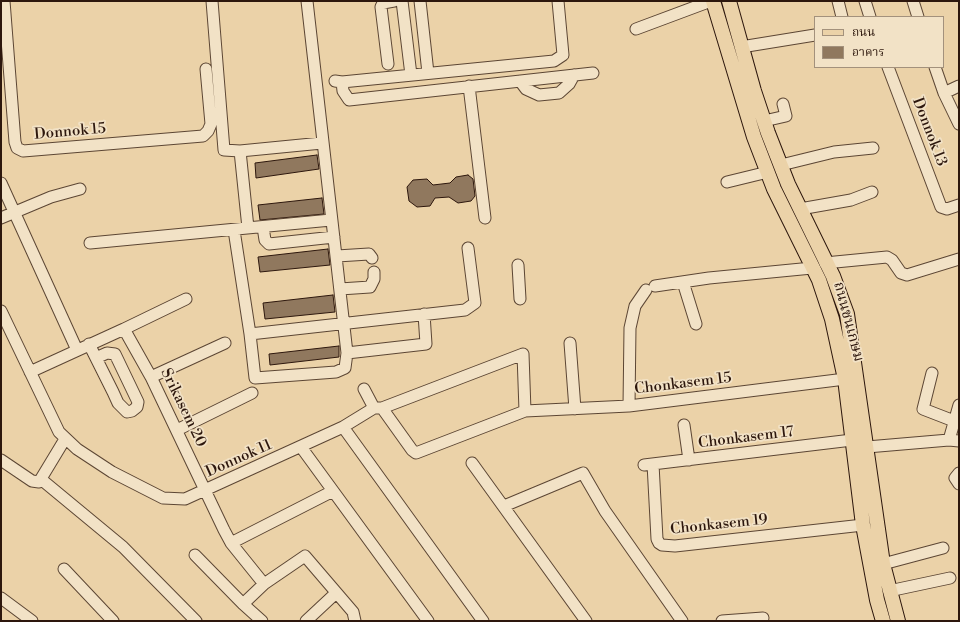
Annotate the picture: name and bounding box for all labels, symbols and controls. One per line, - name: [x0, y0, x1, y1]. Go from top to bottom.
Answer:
- legend: [814, 16, 944, 68]
- text: ถนน: [852, 25, 875, 40]
- text: อาคาร: [852, 45, 884, 60]
- street label: Donnok 13: [908, 95, 950, 169]
- street label: Donnok 15: [33, 120, 107, 144]
- street label: ถนนชนเกษม: [829, 280, 867, 364]
- street label: Srikasem 20: [156, 366, 210, 450]
- street label: Chonkasem 15: [633, 369, 733, 399]
- street label: Chonkasem 17: [697, 423, 795, 453]
- street label: Donnok 11: [203, 436, 275, 482]
- street label: Chonkasem 19: [669, 511, 769, 539]

